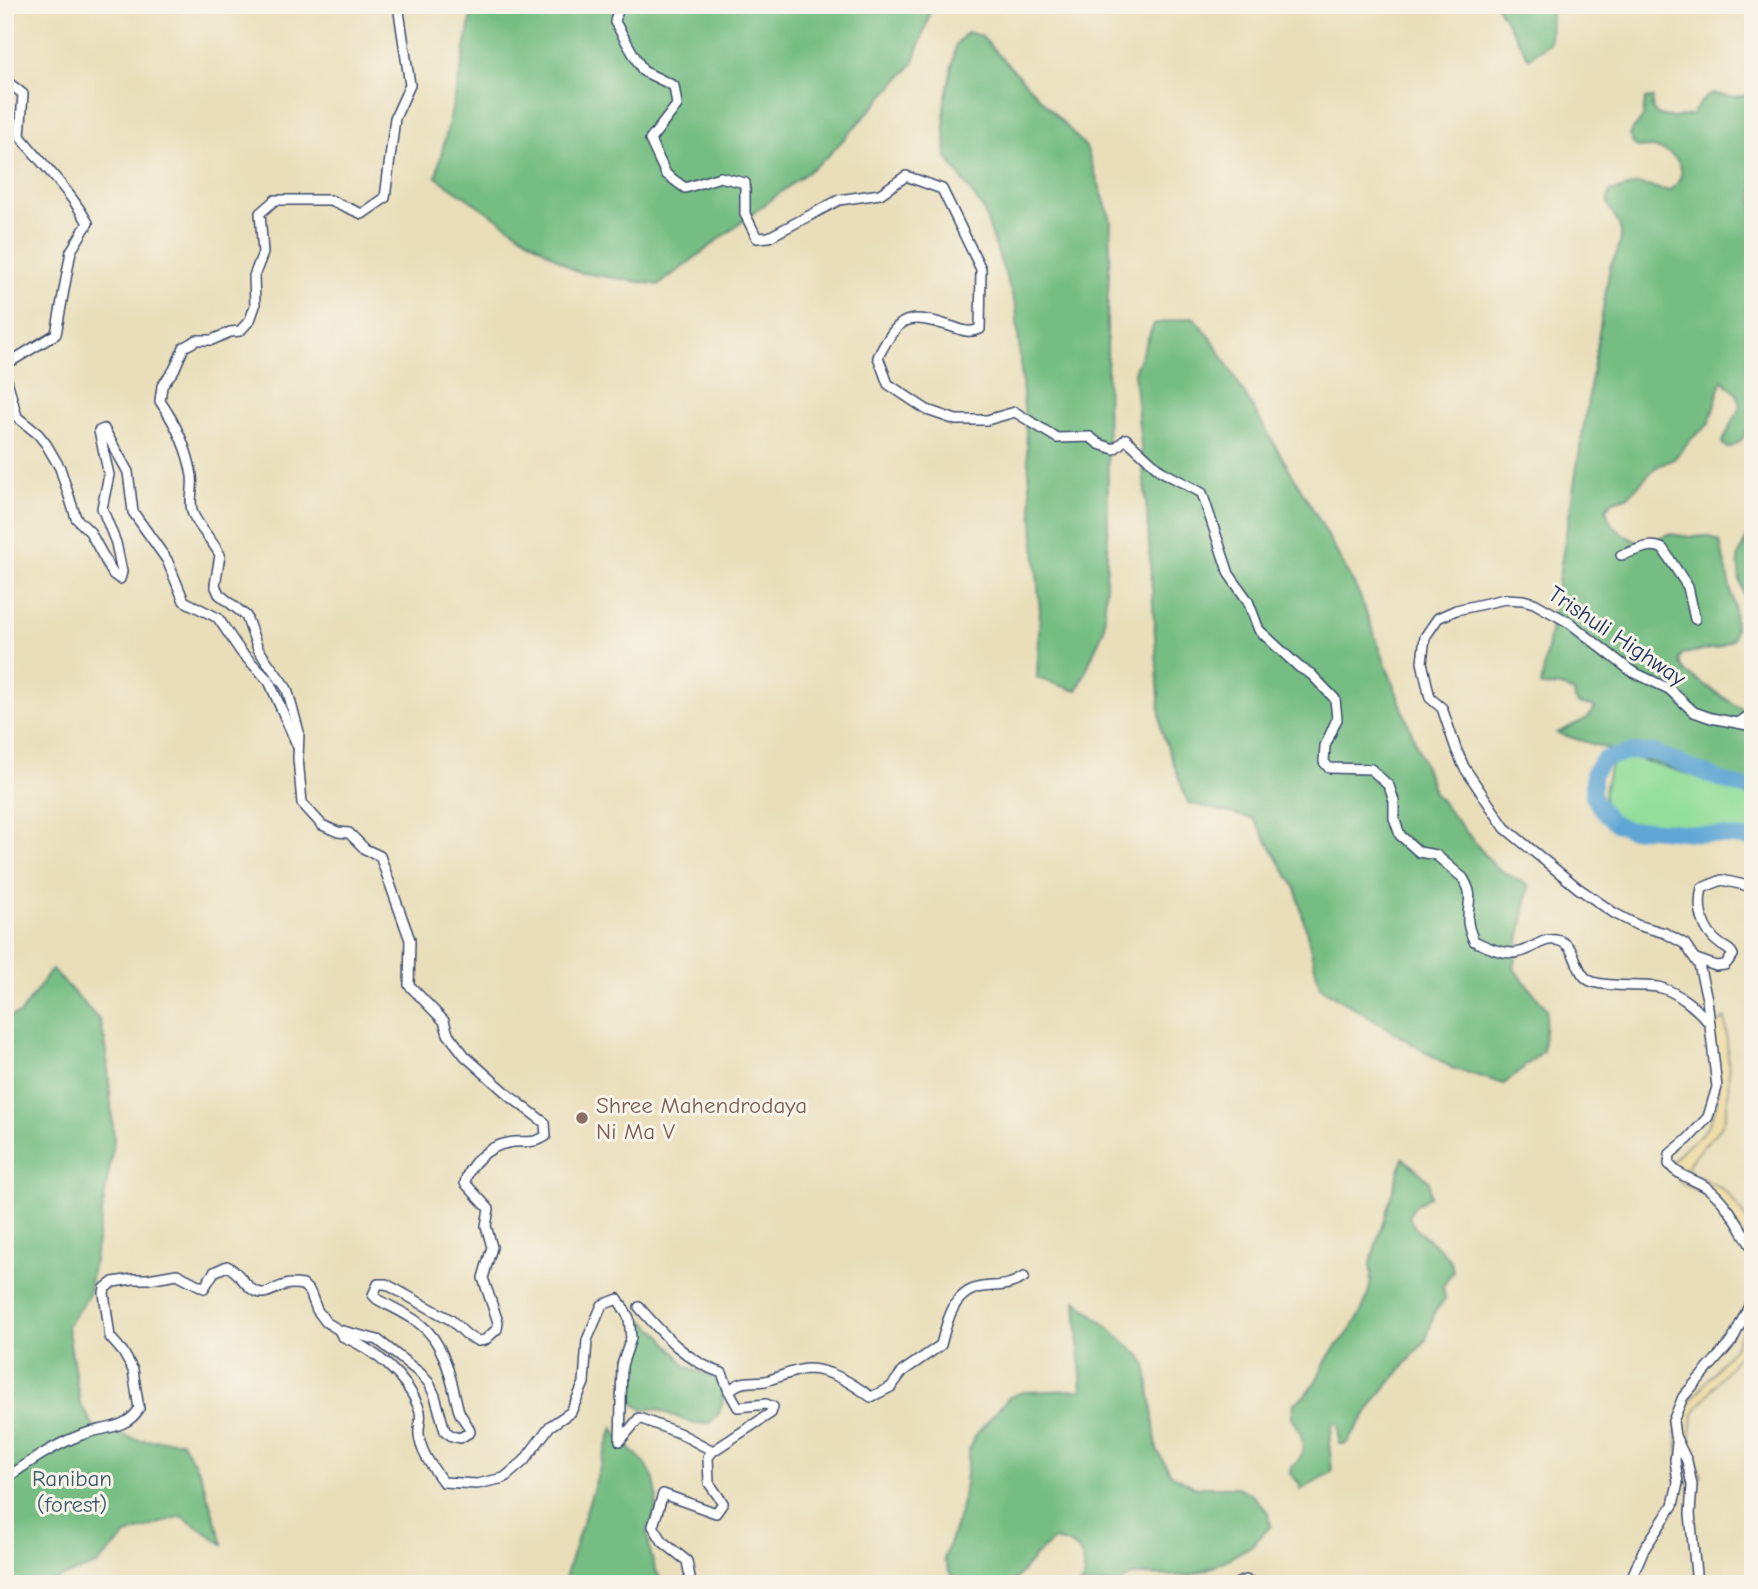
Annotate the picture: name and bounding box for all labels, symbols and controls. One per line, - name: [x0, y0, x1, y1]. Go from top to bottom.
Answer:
- street label: Trishuli Highway: [1543, 580, 1691, 692]
- place label: Shree Mahendrodaya Ni Ma V: [596, 1092, 807, 1145]
- marker: Shree Mahendrodaya Ni Ma V: [574, 1110, 590, 1126]
- park label: Raniban (forest): [32, 1465, 112, 1518]

